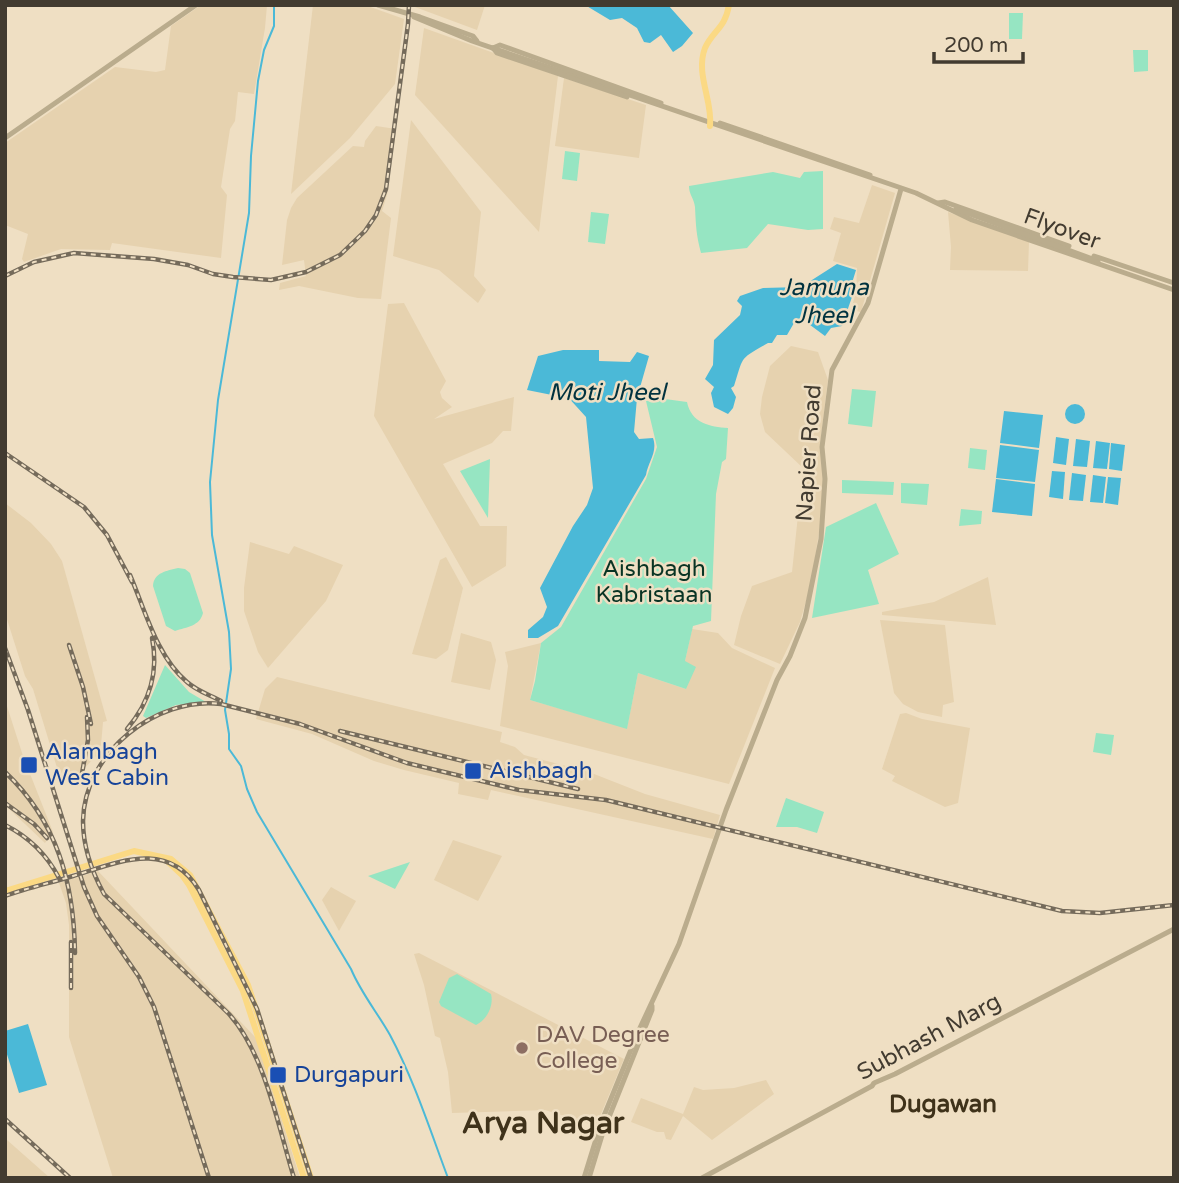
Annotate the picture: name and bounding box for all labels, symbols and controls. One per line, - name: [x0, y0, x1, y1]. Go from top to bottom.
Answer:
- scale bar: [934, 21, 1023, 65]
- text: 200 m: [944, 33, 1008, 58]
- street label: Flyover: [1020, 202, 1104, 256]
- water label: Jamuna Jheel: [779, 273, 869, 330]
- water label: Moti Jheel: [548, 378, 669, 407]
- street label: Napier Road: [790, 384, 828, 522]
- park label: Aishbagh Kabristaan: [596, 555, 712, 609]
- place label: Alambagh West Cabin: [45, 738, 169, 792]
- marker: Alambagh West Cabin: [19, 755, 39, 775]
- place label: Aishbagh: [489, 757, 593, 785]
- marker: Aishbagh: [463, 761, 483, 781]
- street label: Subhash Marg: [852, 987, 1006, 1087]
- place label: DAV Degree College: [536, 1021, 670, 1075]
- marker: DAV Degree College: [514, 1040, 530, 1056]
- place label: Durgapuri: [294, 1061, 404, 1089]
- marker: Durgapuri: [268, 1065, 288, 1085]
- district label: Dugawan: [889, 1090, 997, 1119]
- district label: Arya Nagar: [462, 1105, 625, 1142]

